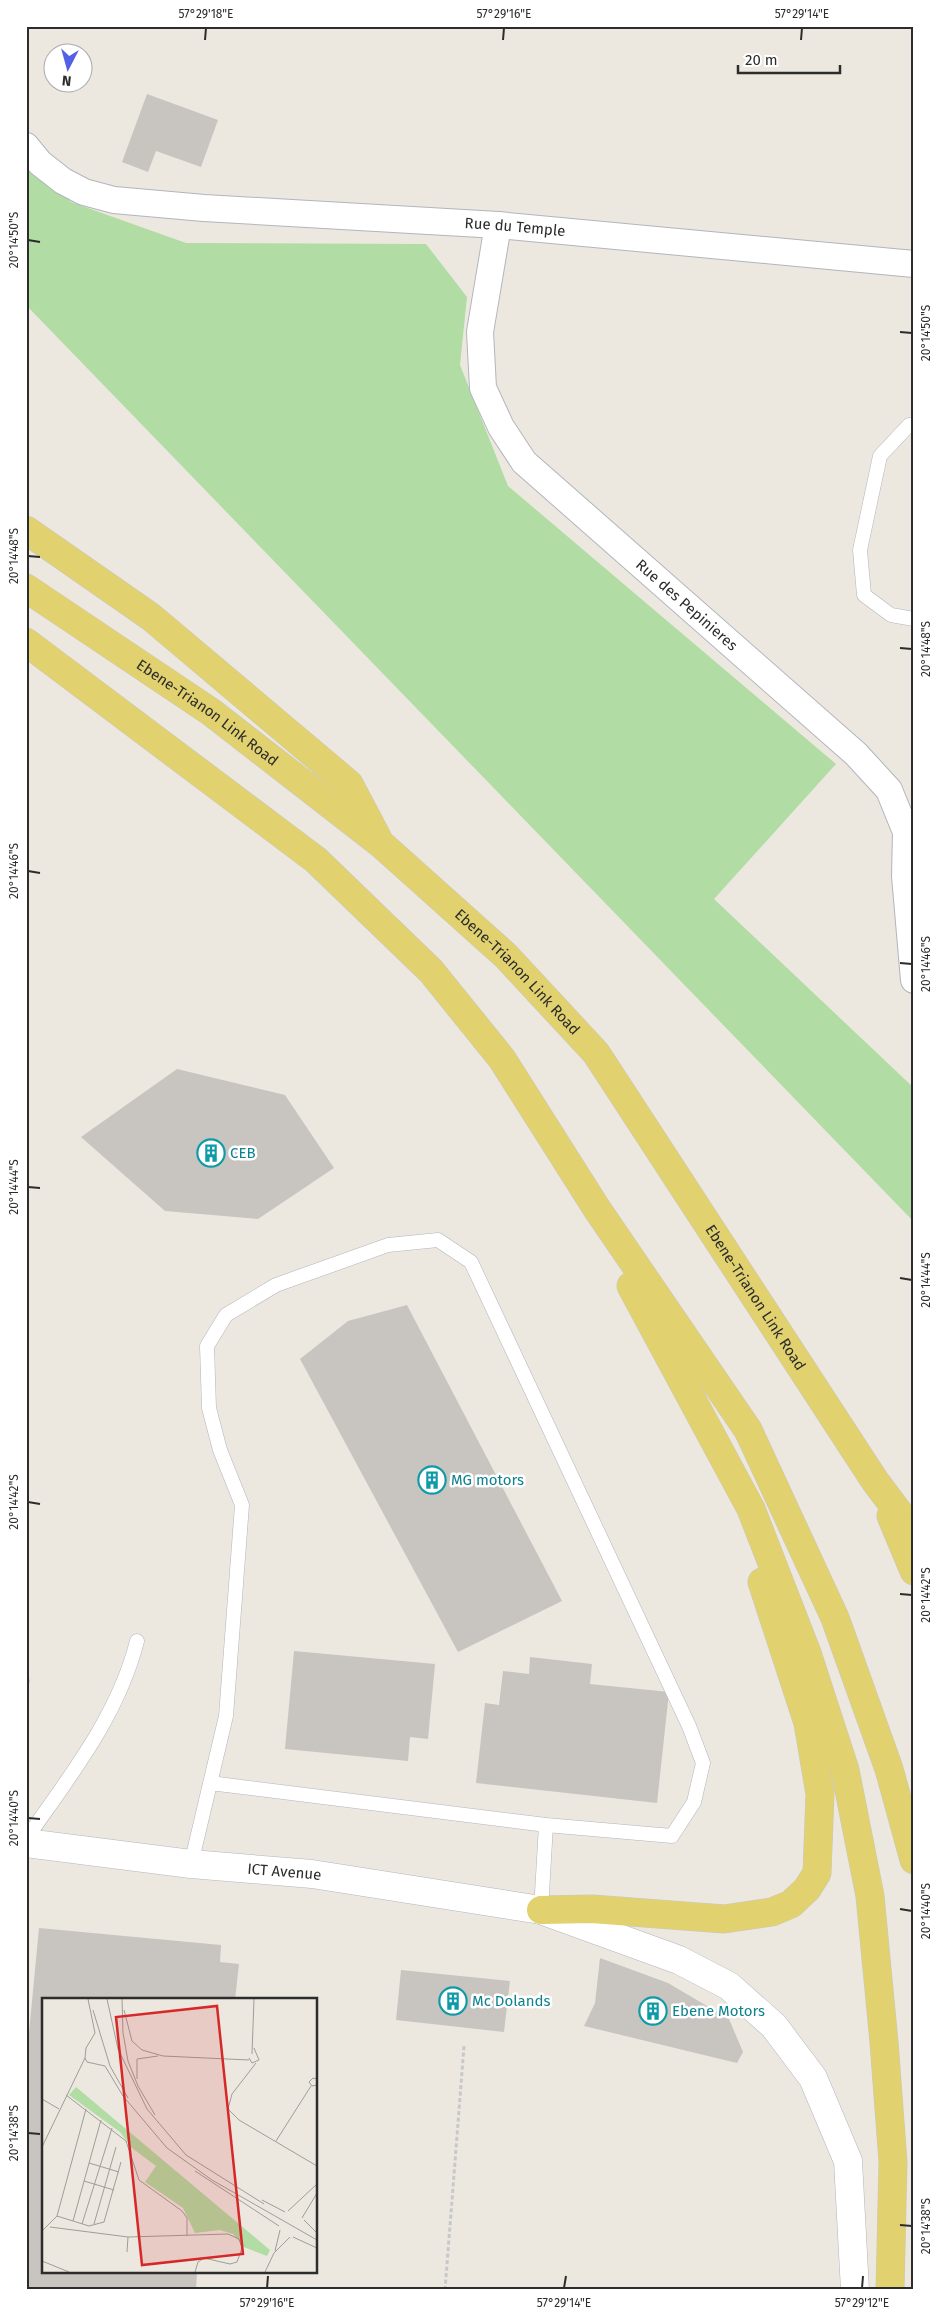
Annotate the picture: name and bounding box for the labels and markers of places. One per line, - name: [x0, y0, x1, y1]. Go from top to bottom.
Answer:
- building icon: CEB: [196, 1138, 226, 1168]
- place label: CEB: [230, 1144, 256, 1162]
- building icon: MG motors: [417, 1465, 447, 1495]
- place label: MG motors: [451, 1471, 524, 1489]
- building icon: Mc Dolands: [438, 1986, 468, 2016]
- place label: Mc Dolands: [472, 1992, 550, 2010]
- building icon: Ebene Motors: [638, 1996, 668, 2026]
- place label: Ebene Motors: [672, 2002, 765, 2020]

